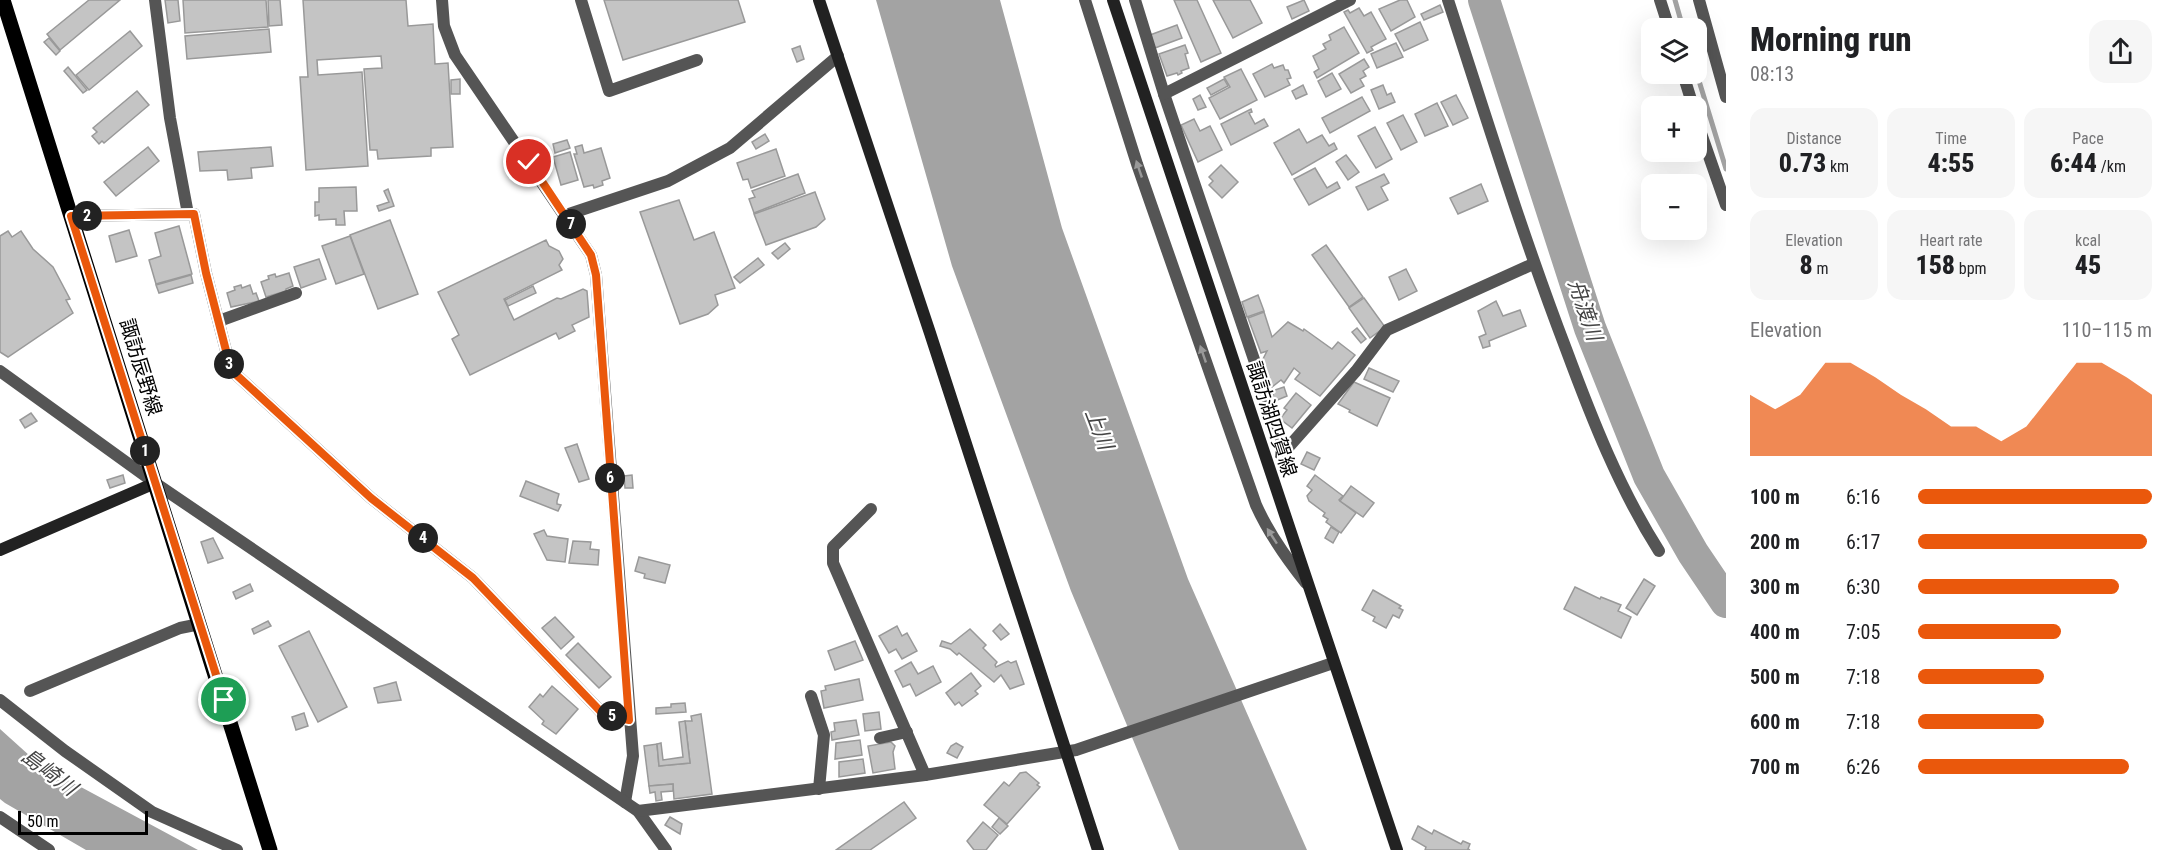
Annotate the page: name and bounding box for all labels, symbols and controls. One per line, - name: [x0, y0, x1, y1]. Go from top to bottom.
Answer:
- map controls: [1641, 18, 1707, 240]
- button: layers: [1641, 18, 1707, 84]
- text: Morning run: [1750, 20, 1912, 59]
- button: share: [2089, 20, 2152, 83]
- text: 08:13: [1750, 62, 1794, 86]
- button: +: [1641, 96, 1707, 162]
- text: Distance: [1786, 129, 1842, 148]
- text: Time: [1935, 129, 1967, 148]
- text: Pace: [2072, 129, 2104, 148]
- pin: [503, 136, 554, 187]
- icon: check: [512, 145, 545, 178]
- text: 0.73: [1779, 148, 1826, 178]
- text: 4:55: [1928, 148, 1975, 178]
- text: 6:44: [2050, 148, 2097, 178]
- text: km: [1826, 157, 1849, 176]
- text: /km: [2097, 157, 2126, 176]
- one-way arrow: [1134, 160, 1143, 178]
- button: −: [1641, 174, 1707, 240]
- pin: 2: [72, 201, 102, 231]
- text: 2: [83, 206, 91, 225]
- pin: 7: [556, 209, 586, 239]
- text: 7: [567, 214, 575, 233]
- text: Elevation: [1785, 231, 1843, 250]
- text: Heart rate: [1919, 231, 1983, 250]
- text: kcal: [2075, 231, 2101, 250]
- text: 8: [1800, 250, 1813, 280]
- text: 158: [1915, 250, 1955, 280]
- text: 45: [2075, 250, 2101, 280]
- text: m: [1813, 259, 1828, 278]
- text: bpm: [1955, 259, 1987, 278]
- water label: 舟渡川: [1563, 276, 1607, 346]
- street label: 諏訪辰野線: [115, 316, 167, 418]
- text: Elevation: [1750, 318, 1822, 342]
- text: 110–115 m: [2062, 318, 2152, 342]
- one-way arrow: [1197, 345, 1207, 363]
- pin: 3: [214, 349, 244, 379]
- text: 3: [225, 354, 233, 373]
- street label: 諏訪湖四賀線: [1242, 358, 1302, 480]
- water label: 上川: [1080, 405, 1118, 455]
- pin: 1: [130, 436, 160, 466]
- text: 1: [141, 441, 149, 460]
- pin: 6: [595, 463, 625, 493]
- text: 6: [606, 468, 614, 487]
- text: 100 m: [1750, 485, 1800, 509]
- text: 6:16: [1846, 485, 1880, 509]
- pin: 4: [408, 523, 438, 553]
- text: 4: [419, 528, 427, 547]
- one-way arrow: [1266, 528, 1277, 544]
- text: 200 m: [1750, 530, 1800, 554]
- text: 6:17: [1846, 530, 1880, 554]
- text: 300 m: [1750, 575, 1800, 599]
- text: 6:30: [1846, 575, 1880, 599]
- text: 400 m: [1750, 620, 1800, 644]
- text: 7:05: [1846, 620, 1880, 644]
- text: 500 m: [1750, 665, 1800, 689]
- text: 7:18: [1846, 665, 1880, 689]
- pin: [198, 674, 249, 725]
- icon: arrive: [207, 683, 240, 716]
- pin: 5: [597, 701, 627, 731]
- text: 5: [608, 706, 616, 725]
- text: 600 m: [1750, 710, 1800, 734]
- text: 7:18: [1846, 710, 1880, 734]
- water label: 島崎川: [17, 743, 83, 802]
- text: 700 m: [1750, 755, 1800, 779]
- text: 6:26: [1846, 755, 1880, 779]
- scale bar: [18, 808, 148, 836]
- text: 50 m: [27, 812, 59, 831]

